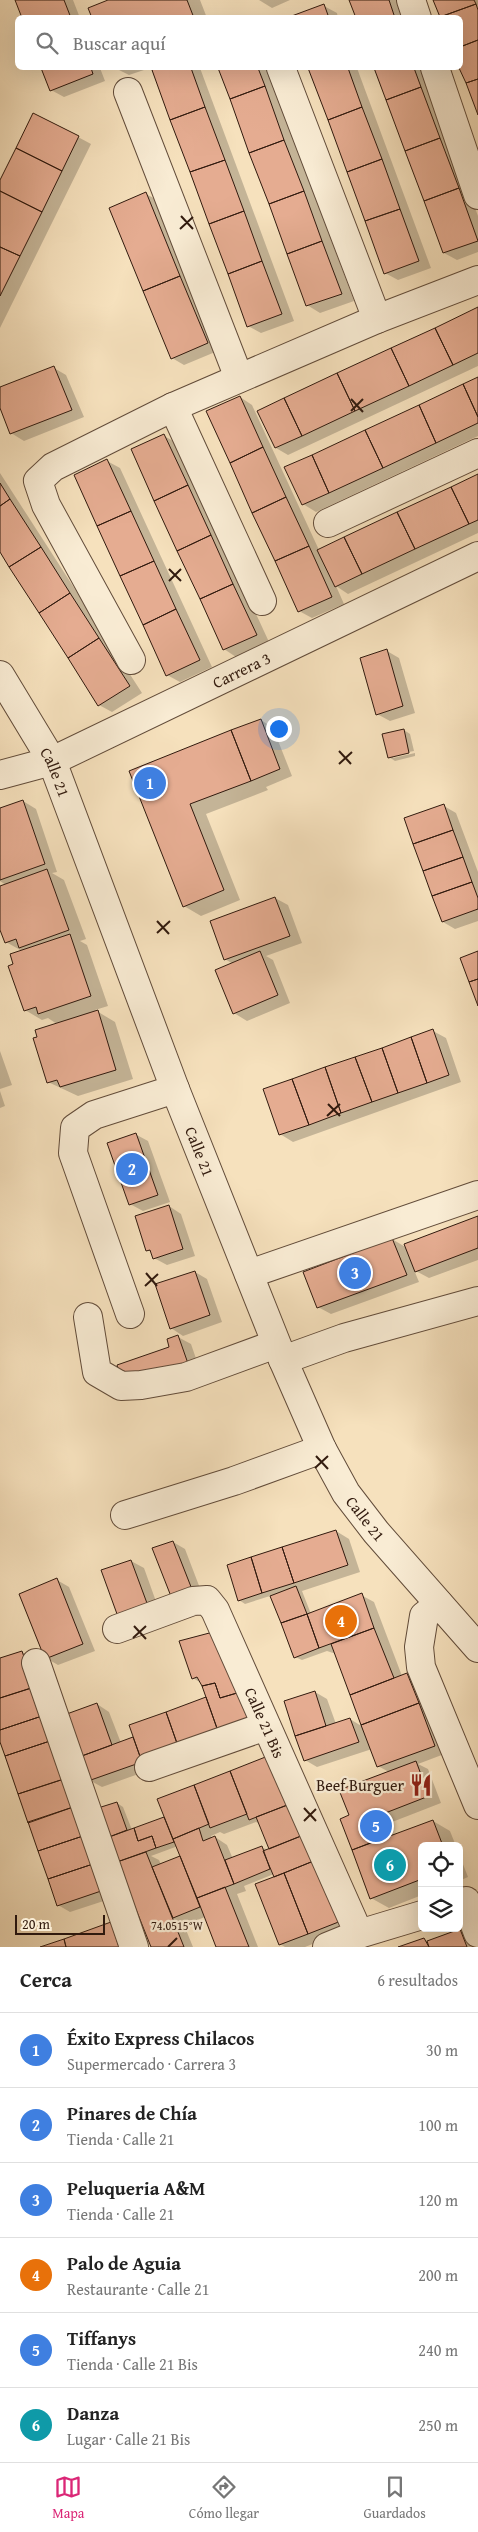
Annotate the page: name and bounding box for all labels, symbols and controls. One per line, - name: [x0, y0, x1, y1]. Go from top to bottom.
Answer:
- search box: [15, 15, 463, 70]
- icon: search: [33, 29, 61, 57]
- text: Buscar aquí: [73, 29, 166, 57]
- street label: Carrera 3: [208, 646, 274, 694]
- your location: [266, 716, 292, 742]
- street label: Calle 21: [34, 743, 76, 800]
- pin: 1: [134, 764, 166, 802]
- street label: Calle 21: [179, 1123, 221, 1180]
- pin: 2: [116, 1150, 148, 1188]
- pin: 3: [339, 1254, 371, 1292]
- street label: Calle 21: [340, 1491, 391, 1547]
- pin: 4: [325, 1602, 357, 1640]
- street label: Calle 21 Bis: [239, 1683, 291, 1762]
- restaurant icon: Beef Burguer: [408, 1772, 434, 1798]
- place label: Beef Burguer: [316, 1773, 404, 1797]
- pin: 5: [360, 1807, 392, 1845]
- map controls: [418, 1842, 463, 1932]
- button: locate: [418, 1842, 463, 1887]
- pin: 6: [374, 1846, 406, 1884]
- button: layers: [418, 1887, 463, 1932]
- scale bar: [15, 1912, 105, 1935]
- text: 20 m: [22, 1914, 50, 1934]
- text: 74.0515°W: [151, 1917, 204, 1934]
- text: Cerca: [20, 1964, 72, 1995]
- text: 6 resultados: [377, 1968, 458, 1992]
- text: Éxito Express Chilacos: [67, 2024, 254, 2052]
- text: 1: [32, 2038, 40, 2062]
- text: 30 m: [426, 2038, 458, 2062]
- text: Supermercado · Carrera 3: [67, 2052, 236, 2076]
- text: Pinares de Chía: [67, 2099, 197, 2127]
- text: 2: [32, 2113, 40, 2137]
- text: 100 m: [418, 2113, 458, 2137]
- text: Tienda · Calle 21: [67, 2127, 174, 2151]
- text: Peluqueria A&M: [67, 2174, 205, 2202]
- text: 3: [32, 2188, 40, 2212]
- text: 120 m: [418, 2188, 458, 2212]
- text: Tienda · Calle 21: [67, 2202, 174, 2226]
- text: Palo de Aguia: [67, 2249, 181, 2277]
- text: 4: [32, 2263, 40, 2287]
- text: 200 m: [418, 2263, 458, 2287]
- text: Restaurante · Calle 21: [67, 2277, 209, 2301]
- text: Tiffanys: [67, 2324, 136, 2352]
- text: 5: [32, 2338, 40, 2362]
- text: 240 m: [418, 2338, 458, 2362]
- text: Tienda · Calle 21 Bis: [67, 2352, 198, 2376]
- text: Danza: [67, 2399, 119, 2427]
- text: 6: [32, 2413, 40, 2437]
- text: 250 m: [418, 2413, 458, 2437]
- text: Lugar · Calle 21 Bis: [67, 2427, 190, 2451]
- tab: Mapa: [52, 2473, 84, 2523]
- tab: Cómo llegar: [189, 2473, 259, 2523]
- tab: Guardados: [363, 2473, 426, 2523]

